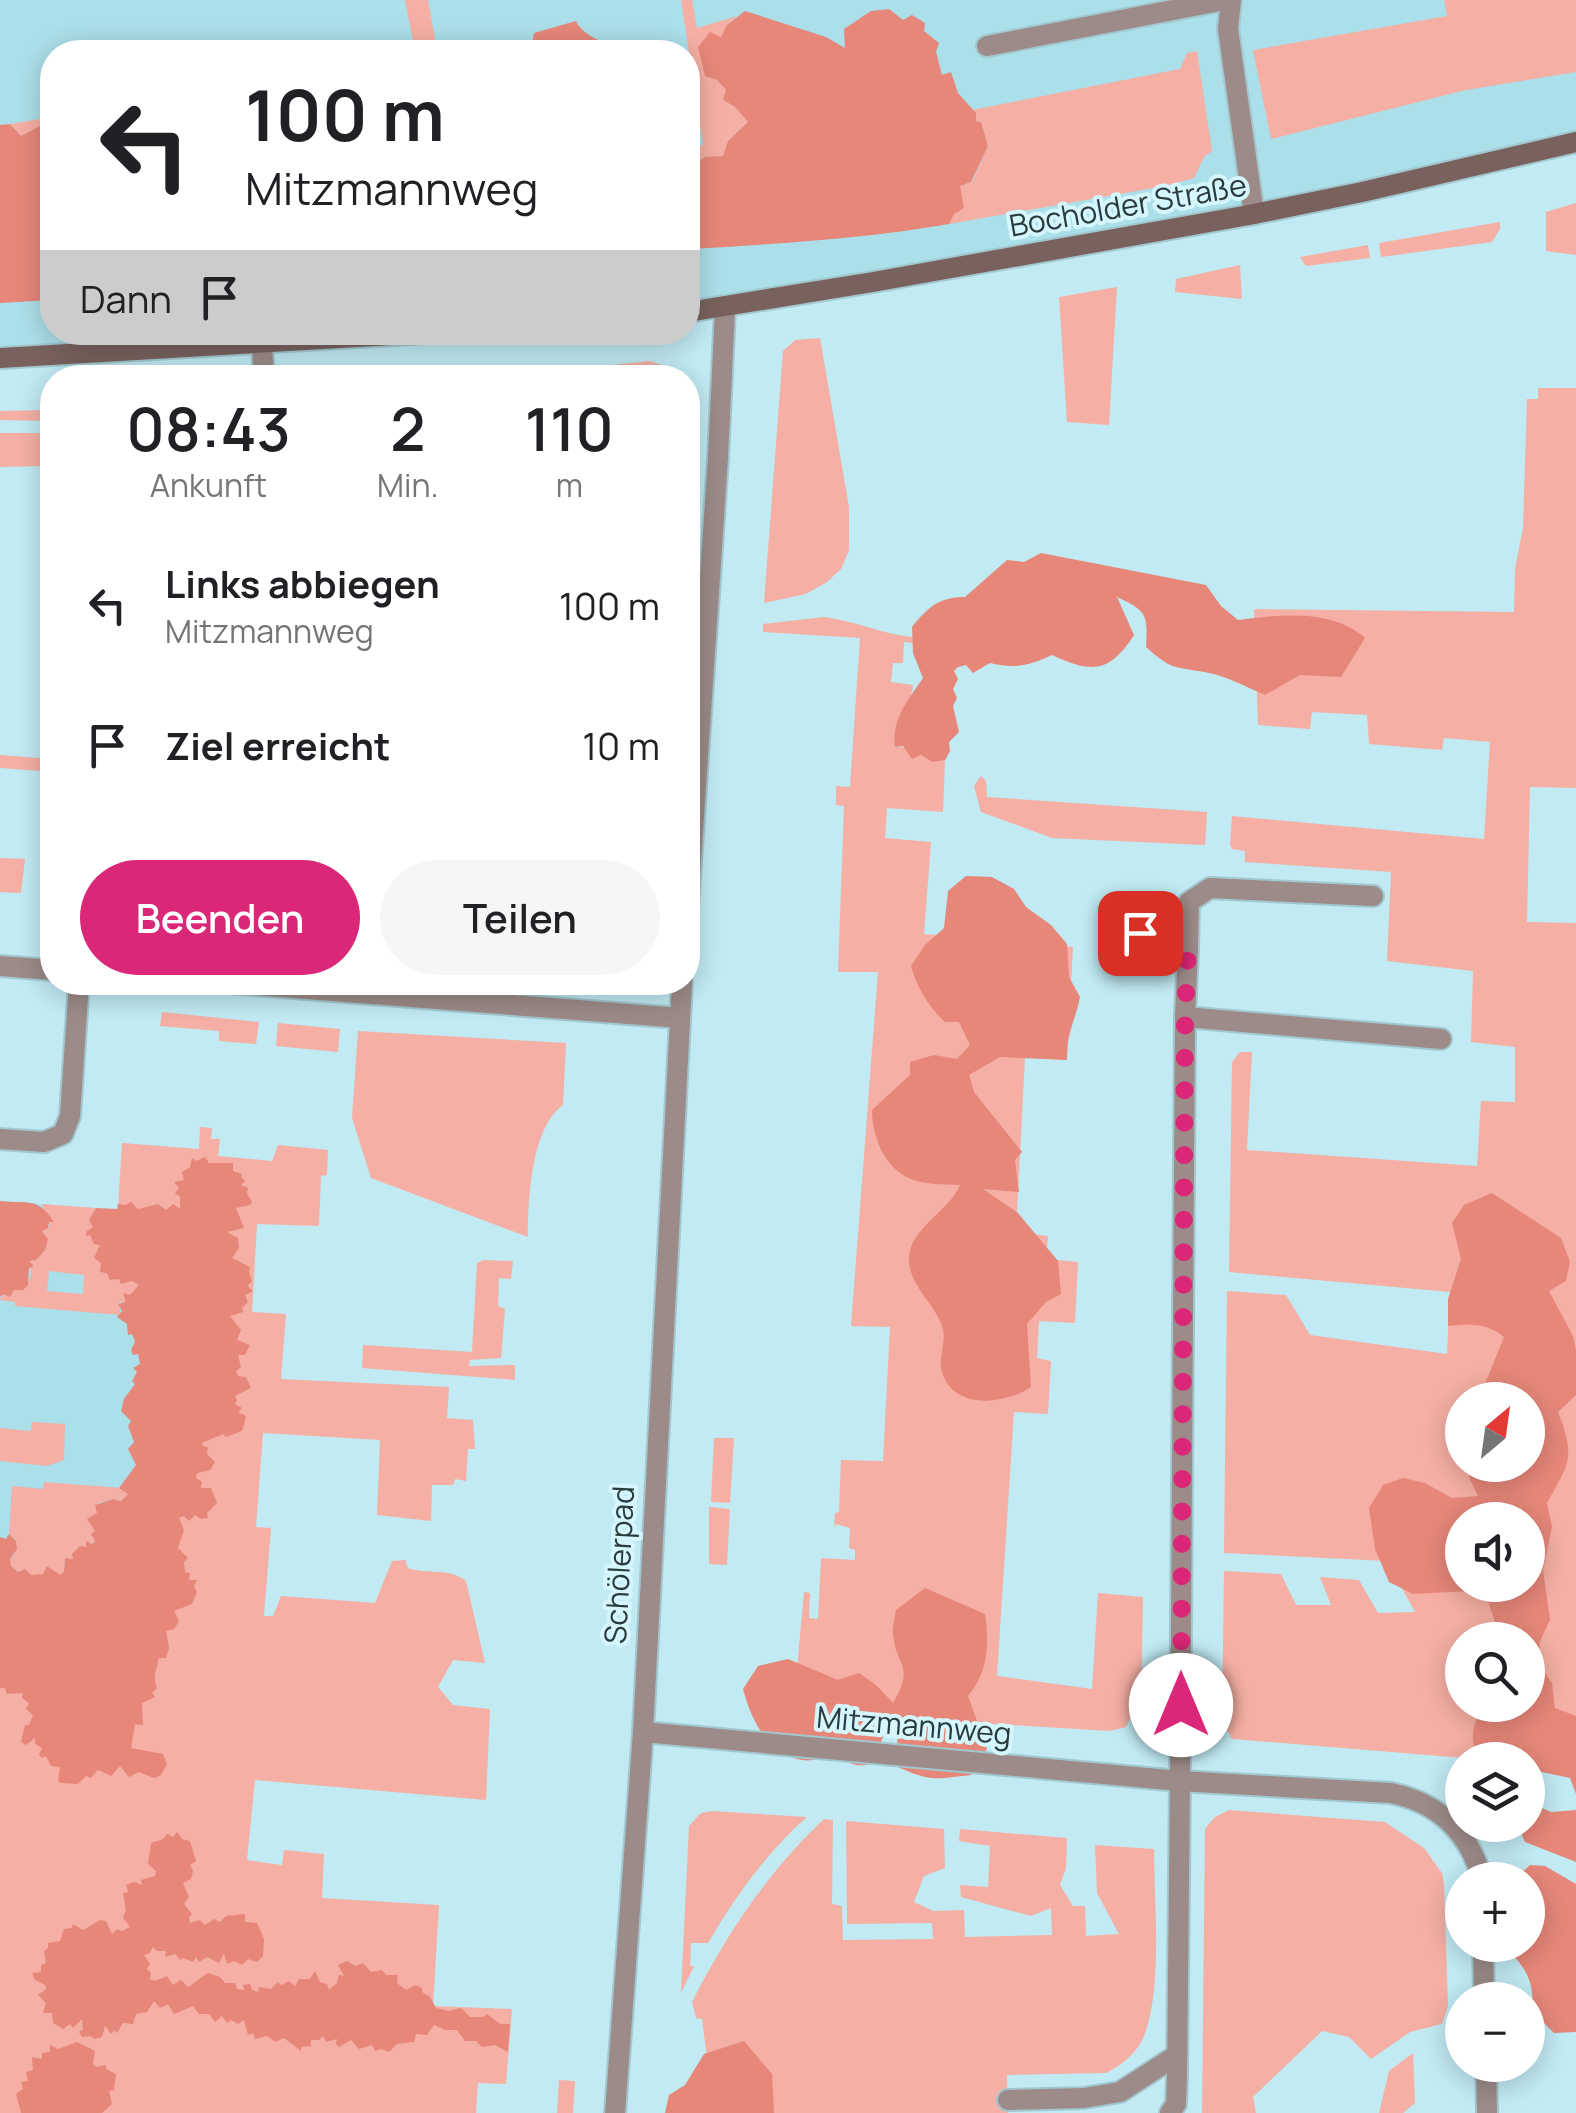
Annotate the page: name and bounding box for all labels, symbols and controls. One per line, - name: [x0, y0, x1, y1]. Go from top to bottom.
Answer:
- text: 100 m: [245, 66, 445, 162]
- icon: left: [80, 80, 210, 210]
- text: Mitzmannweg: [245, 157, 538, 219]
- street label: Bocholder Straße: [1006, 163, 1250, 246]
- icon: arrive: [192, 270, 247, 325]
- text: Dann: [80, 272, 172, 324]
- text: 08:43: [126, 387, 291, 469]
- text: 2: [390, 387, 425, 469]
- text: 110: [525, 387, 614, 469]
- text: Ankunft: [150, 463, 267, 507]
- text: Min.: [377, 463, 439, 507]
- text: m: [556, 463, 583, 507]
- text: Links abbiegen: [165, 557, 440, 609]
- icon: left: [80, 578, 135, 633]
- text: 100 m: [559, 579, 660, 631]
- text: Mitzmannweg: [165, 609, 374, 653]
- icon: arrive: [80, 718, 135, 773]
- text: Ziel erreicht: [165, 719, 390, 771]
- text: 10 m: [582, 719, 660, 771]
- button: Beenden: [80, 860, 360, 975]
- button: Teilen: [380, 860, 660, 975]
- pin: [1098, 891, 1183, 976]
- icon: arrive: [1113, 906, 1168, 961]
- north arrow: [1445, 1382, 1545, 1482]
- map controls: [1445, 1382, 1545, 2082]
- street label: Schölerpad: [594, 1485, 643, 1645]
- button: sound: [1445, 1502, 1545, 1602]
- button: search: [1445, 1622, 1545, 1722]
- position arrow: [1129, 1653, 1233, 1757]
- street label: Mitzmannweg: [815, 1696, 1013, 1753]
- button: layers: [1445, 1742, 1545, 1842]
- button: +: [1445, 1862, 1545, 1962]
- button: −: [1445, 1982, 1545, 2082]

